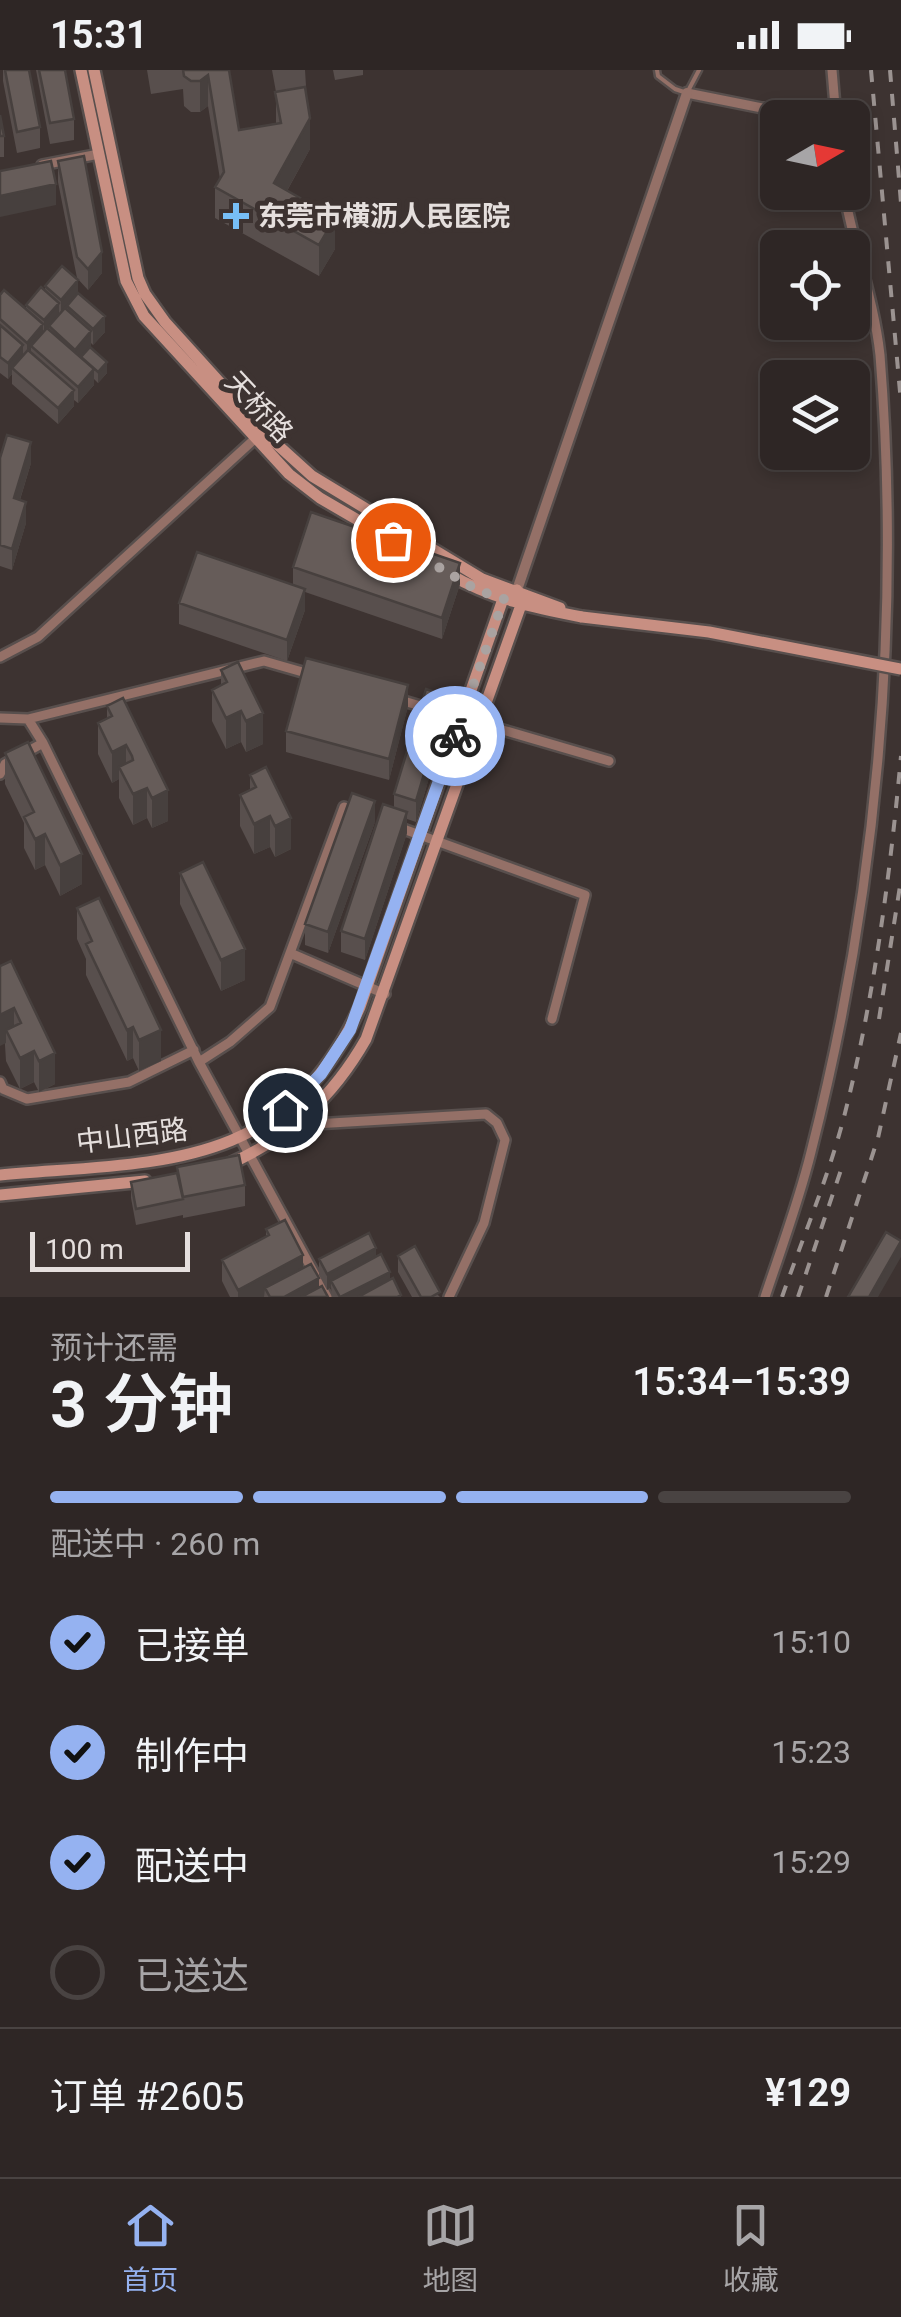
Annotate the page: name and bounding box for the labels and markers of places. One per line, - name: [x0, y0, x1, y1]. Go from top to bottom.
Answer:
- place label: 东莞市横沥人民医院: [258, 200, 510, 233]
- marker: 东莞市横沥人民医院: [223, 203, 249, 229]
- pin: [351, 498, 436, 583]
- pin: [243, 1068, 328, 1153]

